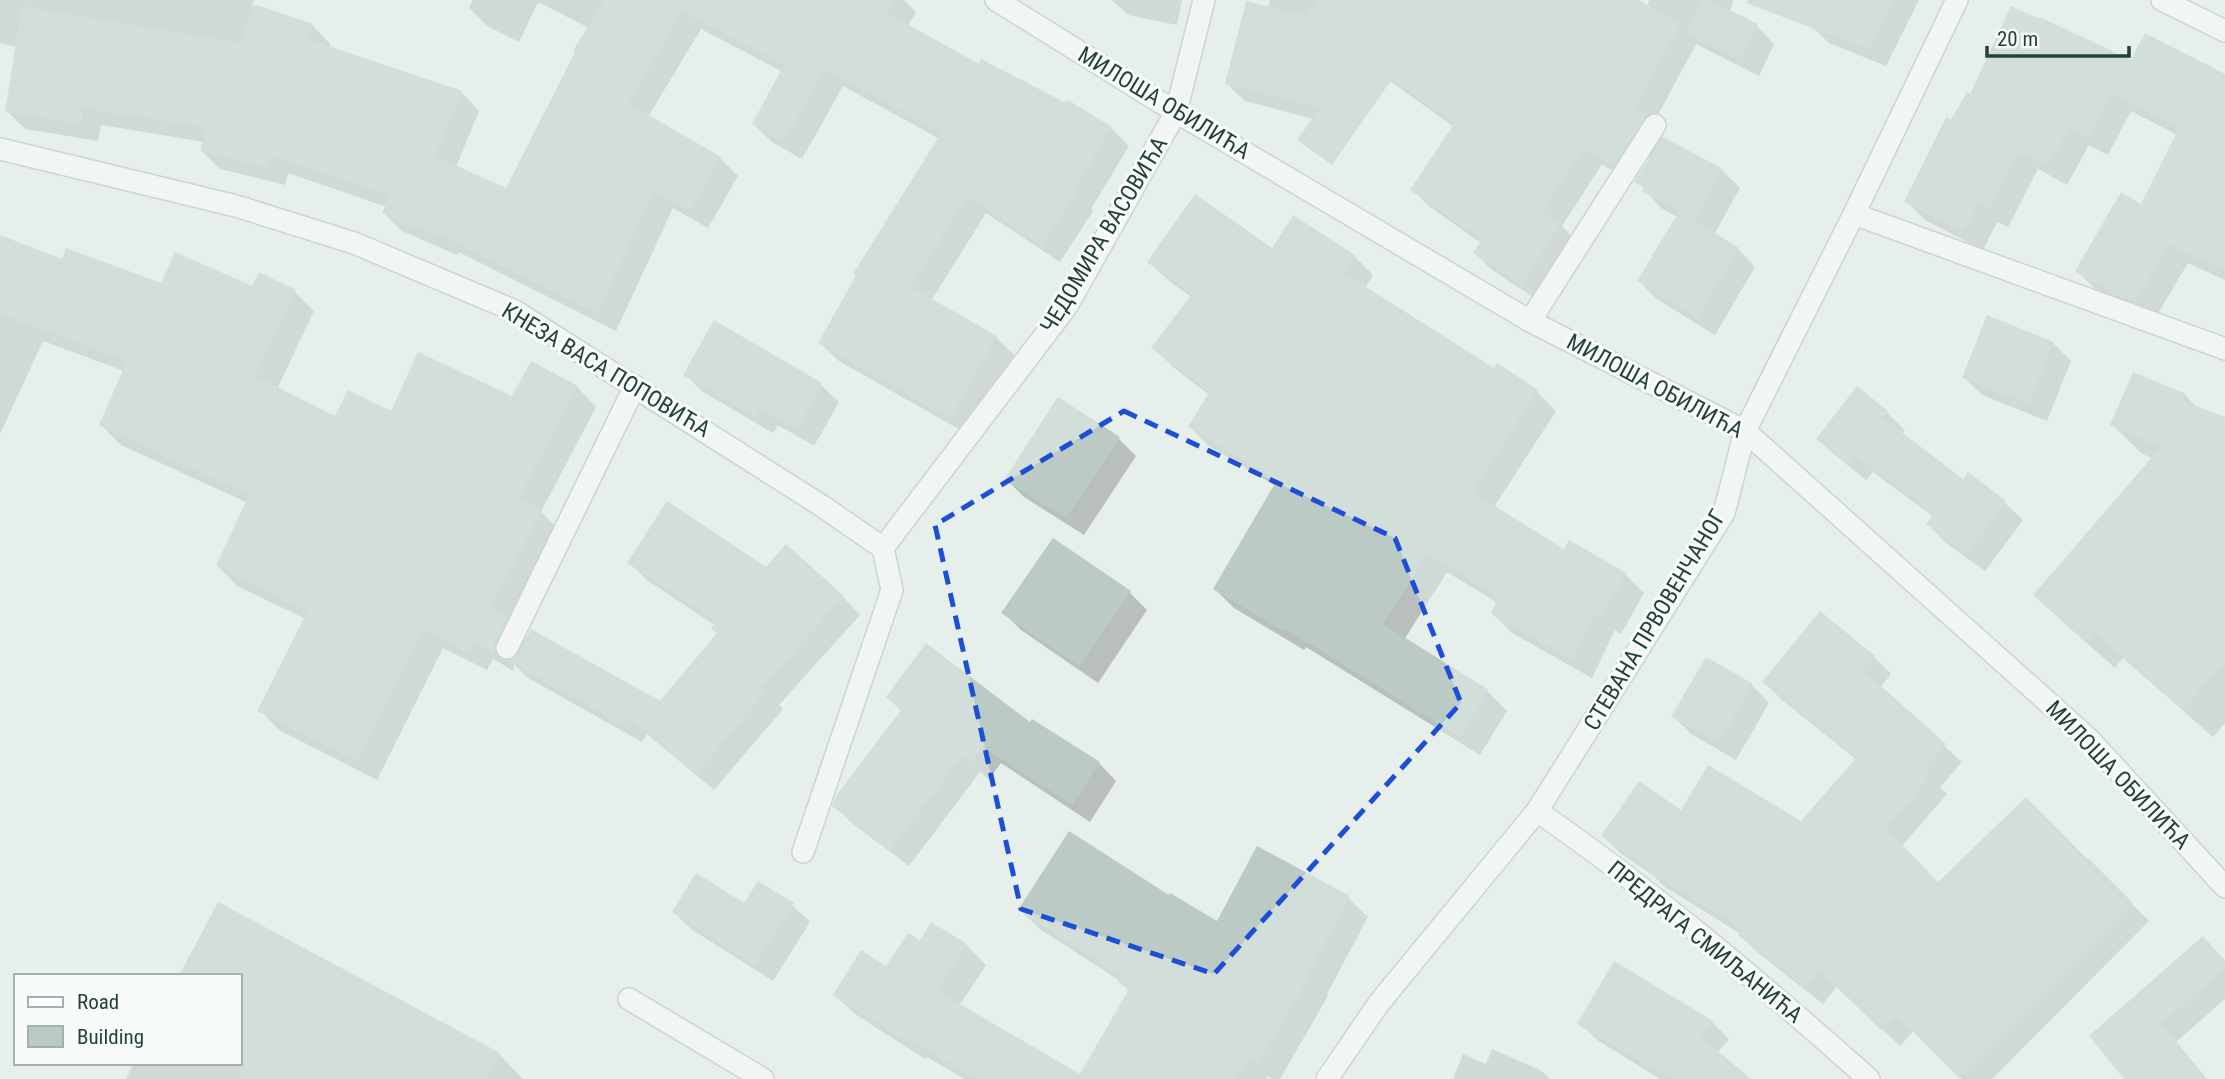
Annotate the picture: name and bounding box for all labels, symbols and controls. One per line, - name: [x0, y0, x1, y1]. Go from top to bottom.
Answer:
- scale bar: [1987, 14, 2129, 58]
- text: 20 m: [1997, 27, 2038, 51]
- street label: МИЛОША ОБИЛИЋА: [1073, 41, 1255, 165]
- street label: ЧЕДОМИРА ВАСОВИЋА: [1035, 132, 1173, 338]
- street label: КНЕЗА ВАСА ПОПОВИЋА: [497, 297, 715, 443]
- street label: МИЛОША ОБИЛИЋА: [1562, 328, 1748, 444]
- street label: СТЕВАНА ПРВОВЕНЧАНОГ: [1578, 505, 1732, 735]
- street label: МИЛОША ОБИЛИЋА: [2040, 695, 2196, 855]
- street label: ПРЕДРАГА СМИЉАНИЋА: [1602, 855, 1808, 1029]
- legend: [14, 974, 242, 1065]
- text: Road: [77, 990, 119, 1014]
- text: Building: [77, 1025, 144, 1049]

